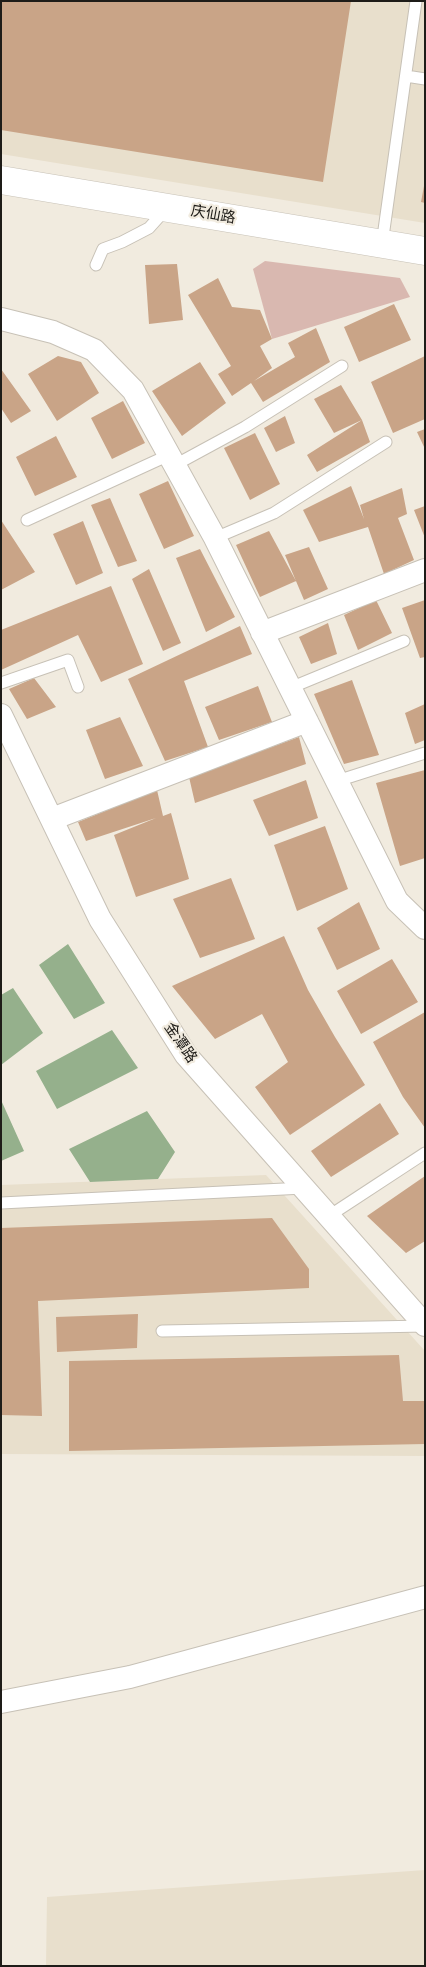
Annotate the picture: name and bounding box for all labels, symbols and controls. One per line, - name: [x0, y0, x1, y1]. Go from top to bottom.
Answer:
- street label: 庆仙路: [189, 202, 237, 228]
- street label: 金潭路: [160, 1019, 200, 1067]

